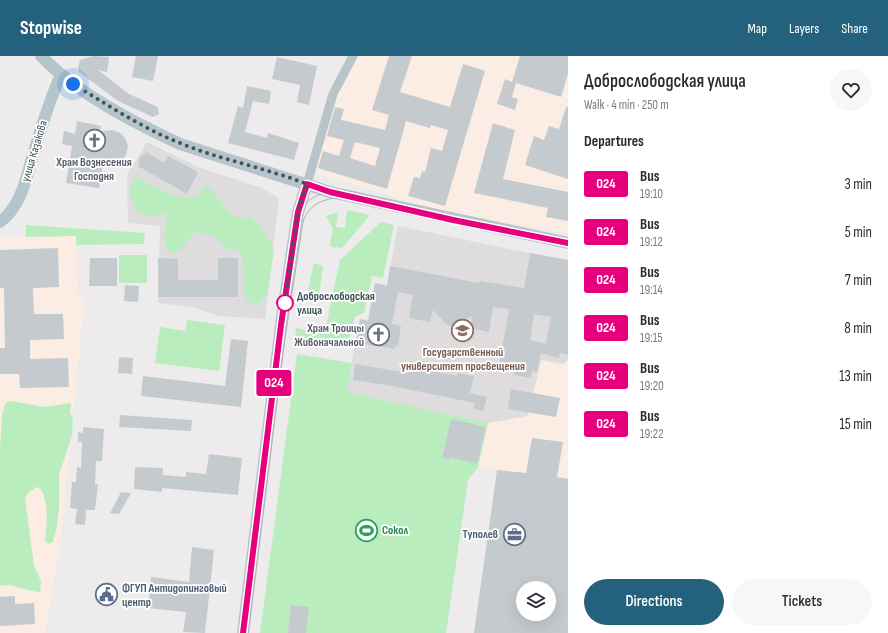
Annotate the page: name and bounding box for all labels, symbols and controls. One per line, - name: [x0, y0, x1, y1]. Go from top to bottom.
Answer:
- text: Stopwise: [20, 17, 82, 40]
- text: Map: [747, 20, 767, 37]
- text: Layers: [789, 20, 819, 37]
- text: Share: [841, 20, 868, 37]
- button: heart: [830, 69, 872, 111]
- text: Доброслободская улица: [584, 70, 746, 93]
- your location: [63, 74, 83, 94]
- text: Walk · 4 min · 250 m: [584, 97, 669, 113]
- street label: улица Казакова: [18, 118, 51, 184]
- church icon: Храм Вознесения Господня: [81, 128, 107, 154]
- text: Departures: [584, 132, 644, 151]
- place label: Храм Вознесения Господня: [55, 155, 132, 184]
- text: Bus: [640, 167, 659, 186]
- text: 024: [596, 175, 616, 192]
- text: 3 min: [844, 175, 872, 194]
- text: 19:10: [640, 186, 663, 202]
- text: Bus: [640, 215, 659, 234]
- text: 024: [596, 223, 616, 240]
- text: 5 min: [845, 223, 872, 242]
- text: 19:12: [640, 234, 663, 250]
- text: Bus: [640, 263, 659, 282]
- text: 024: [596, 271, 616, 288]
- text: 7 min: [845, 271, 872, 290]
- text: 19:14: [640, 282, 663, 298]
- place label: Доброслободская улица: [297, 289, 375, 318]
- marker: Доброслободская улица: [276, 294, 294, 312]
- text: Bus: [640, 311, 659, 330]
- school or university icon: Государственный университет просвещения: [450, 318, 476, 344]
- text: 024: [596, 319, 616, 336]
- text: 8 min: [844, 319, 872, 338]
- place label: Храм Троицы Живоначальной: [294, 321, 364, 350]
- church icon: Храм Троицы Живоначальной: [366, 322, 392, 348]
- text: 19:15: [640, 330, 663, 346]
- place label: Государственный университет просвещения: [401, 345, 525, 374]
- text: Bus: [640, 359, 659, 378]
- text: 024: [596, 367, 616, 384]
- text: 13 min: [839, 367, 872, 386]
- line badge: 024: [251, 370, 297, 396]
- text: 024: [264, 374, 284, 391]
- text: 19:20: [640, 378, 664, 394]
- text: Bus: [640, 407, 659, 426]
- text: 024: [596, 415, 616, 432]
- text: 15 min: [840, 415, 872, 434]
- text: 19:22: [640, 426, 664, 442]
- sports icon: Сокол: [354, 517, 380, 543]
- office icon: Туполев: [501, 521, 527, 547]
- place label: Сокол: [382, 523, 408, 538]
- place label: Туполев: [463, 527, 498, 542]
- button: Directions: [584, 579, 724, 625]
- button: Tickets: [732, 579, 872, 625]
- place label: ФГУП Антидопинговый центр: [122, 581, 227, 610]
- map controls: [516, 581, 556, 621]
- button: layers: [516, 581, 556, 621]
- public building icon: ФГУП Антидопинговый центр: [93, 582, 119, 608]

